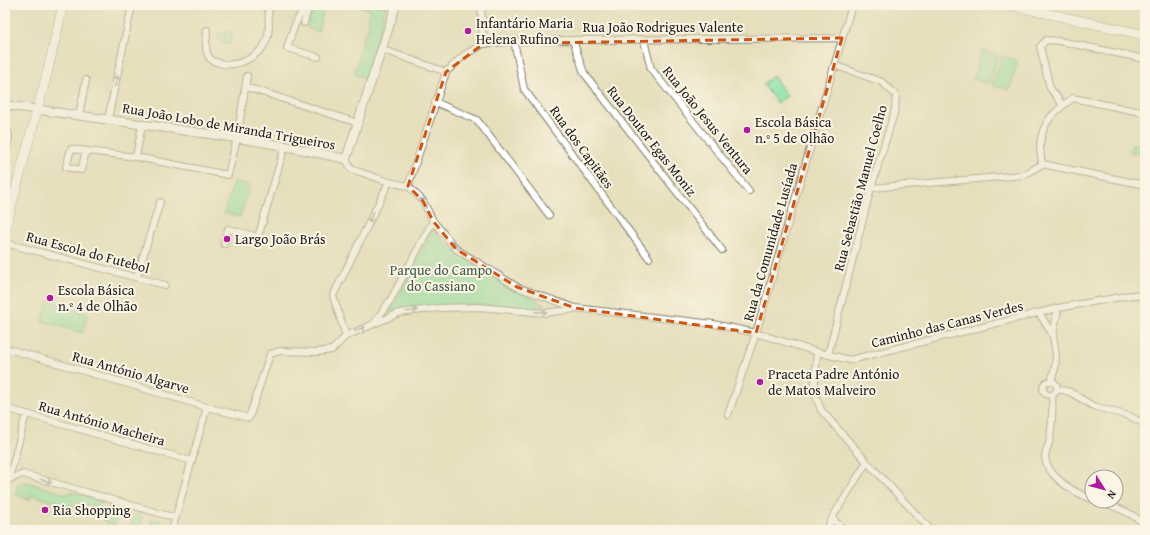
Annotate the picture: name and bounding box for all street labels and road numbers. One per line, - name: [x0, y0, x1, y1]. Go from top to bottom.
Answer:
- street label: Rua João Rodrigues Valente: [583, 17, 744, 37]
- street label: Rua João Jesus Ventura: [658, 62, 758, 179]
- street label: Rua Doutor Egas Moniz: [602, 82, 702, 200]
- street label: Rua João Lobo de Miranda Trigueiros: [121, 97, 337, 155]
- street label: Rua dos Capitães: [545, 101, 619, 193]
- street label: Rua Sebastião Manuel Coelho: [828, 103, 892, 273]
- street label: Rua da Comunidade Lusíada: [738, 160, 802, 324]
- street label: Rua Escola do Futebol: [24, 226, 152, 278]
- street label: Caminho das Canas Verdes: [869, 295, 1025, 353]
- street label: Rua António Algarve: [70, 346, 192, 398]
- street label: Rua António Macheira: [37, 395, 168, 451]

